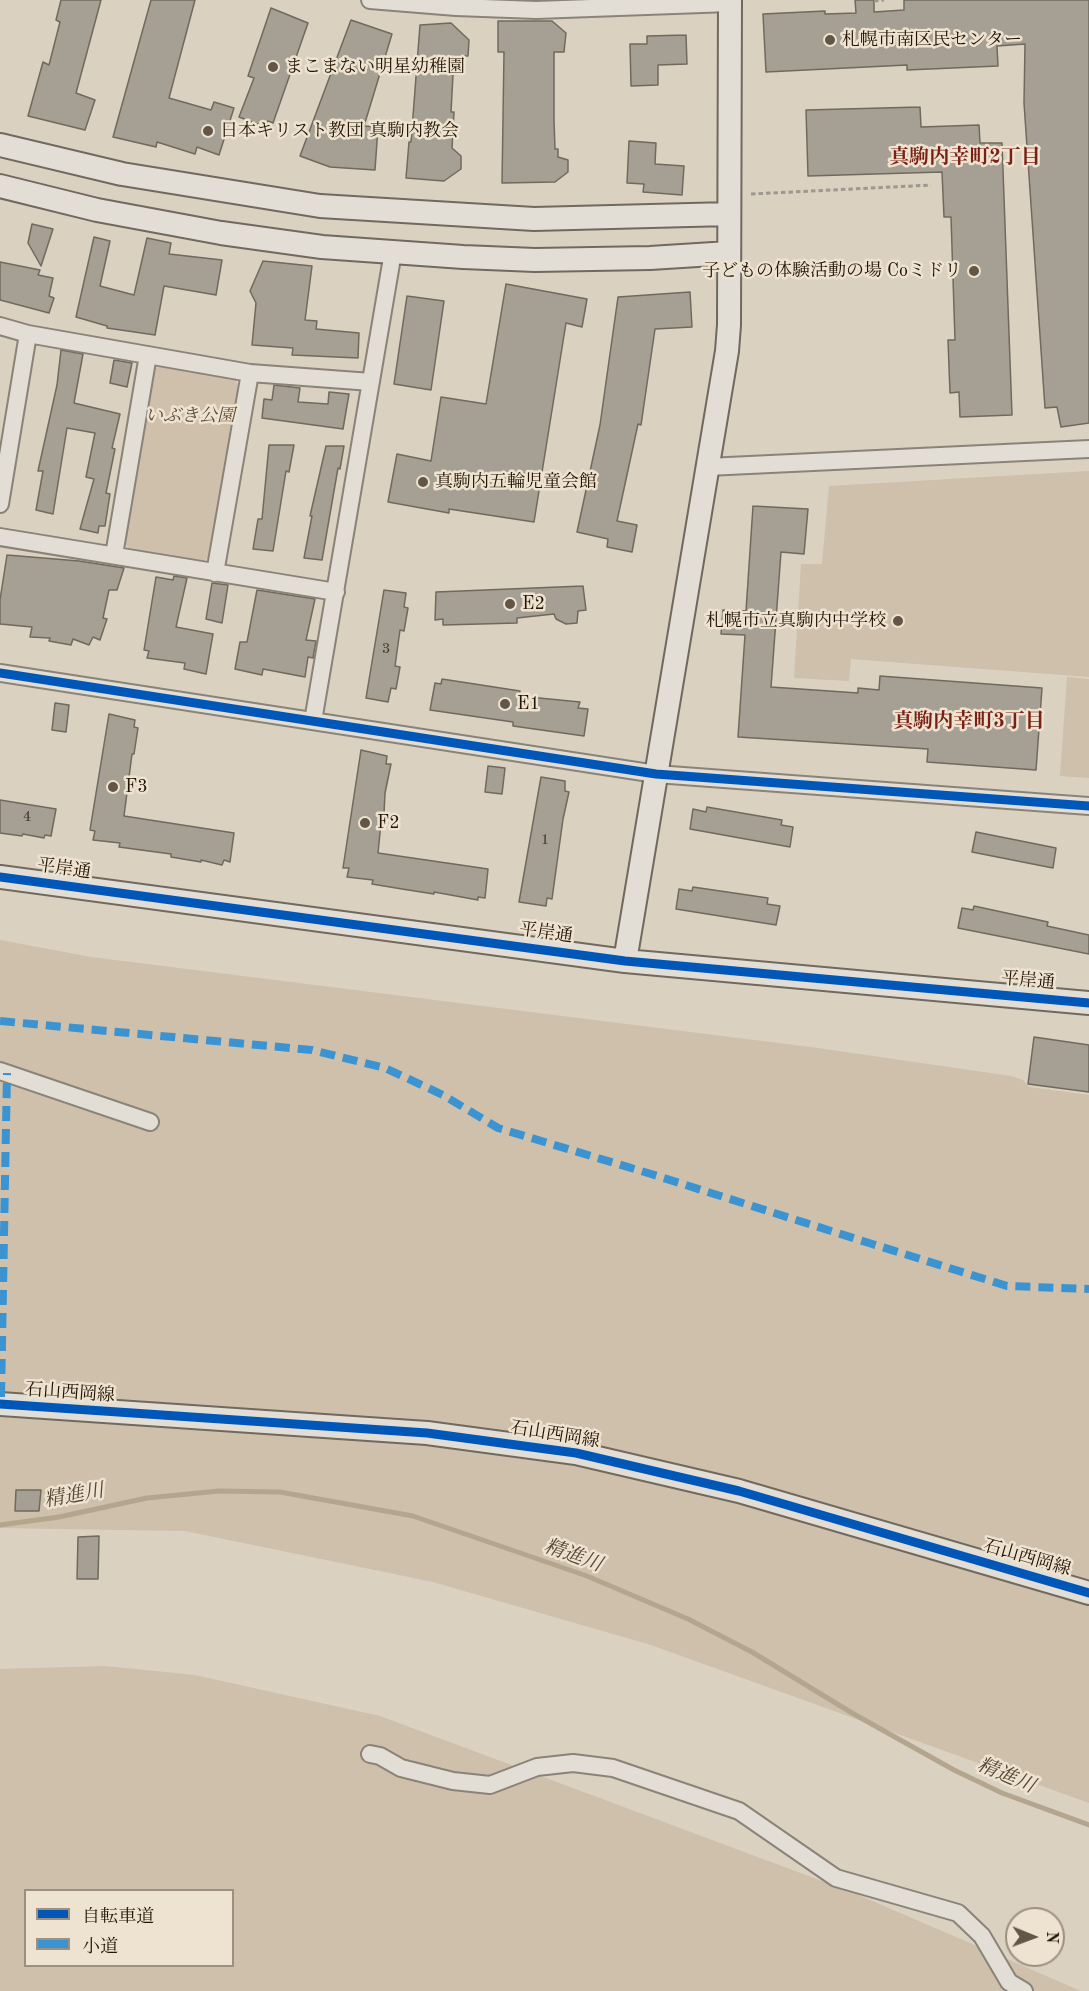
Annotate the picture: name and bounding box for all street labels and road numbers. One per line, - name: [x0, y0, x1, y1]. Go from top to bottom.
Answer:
- street label: 平岸通: [36, 855, 92, 883]
- street label: 平岸通: [518, 919, 574, 947]
- street label: 平岸通: [1000, 968, 1056, 994]
- street label: 石山西岡線: [24, 1379, 116, 1407]
- street label: 石山西岡線: [509, 1417, 601, 1453]
- street label: 石山西岡線: [981, 1535, 1073, 1581]

